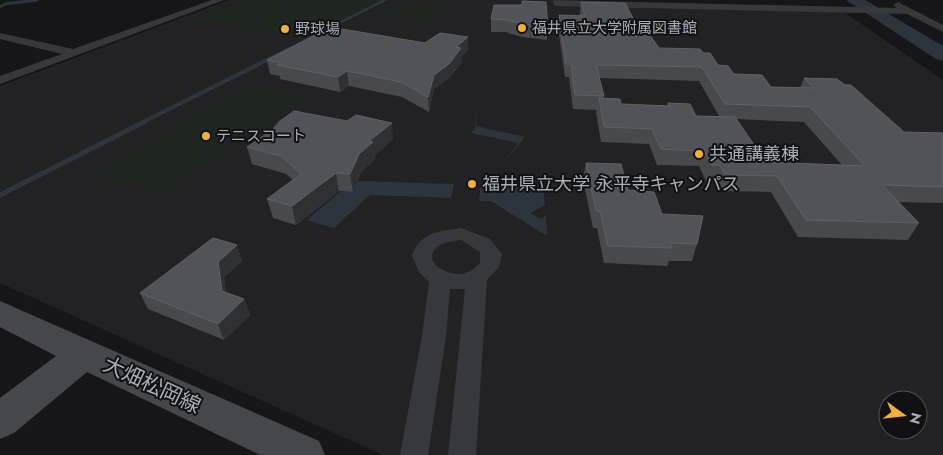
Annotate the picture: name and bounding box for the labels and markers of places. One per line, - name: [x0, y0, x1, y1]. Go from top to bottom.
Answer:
- place label: 福井県立大学附属図書館: [532, 17, 697, 39]
- place label: 野球場: [295, 18, 340, 40]
- marker: 福井県立大学附属図書館: [516, 22, 528, 34]
- marker: 野球場: [279, 23, 291, 35]
- place label: テニスコート: [216, 125, 306, 147]
- marker: テニスコート: [200, 130, 212, 142]
- place label: 共通講義棟: [709, 141, 799, 167]
- marker: 共通講義棟: [693, 148, 705, 160]
- place label: 福井県立大学 永平寺キャンパス: [482, 171, 739, 197]
- marker: 福井県立大学 永平寺キャンパス: [466, 178, 478, 190]

